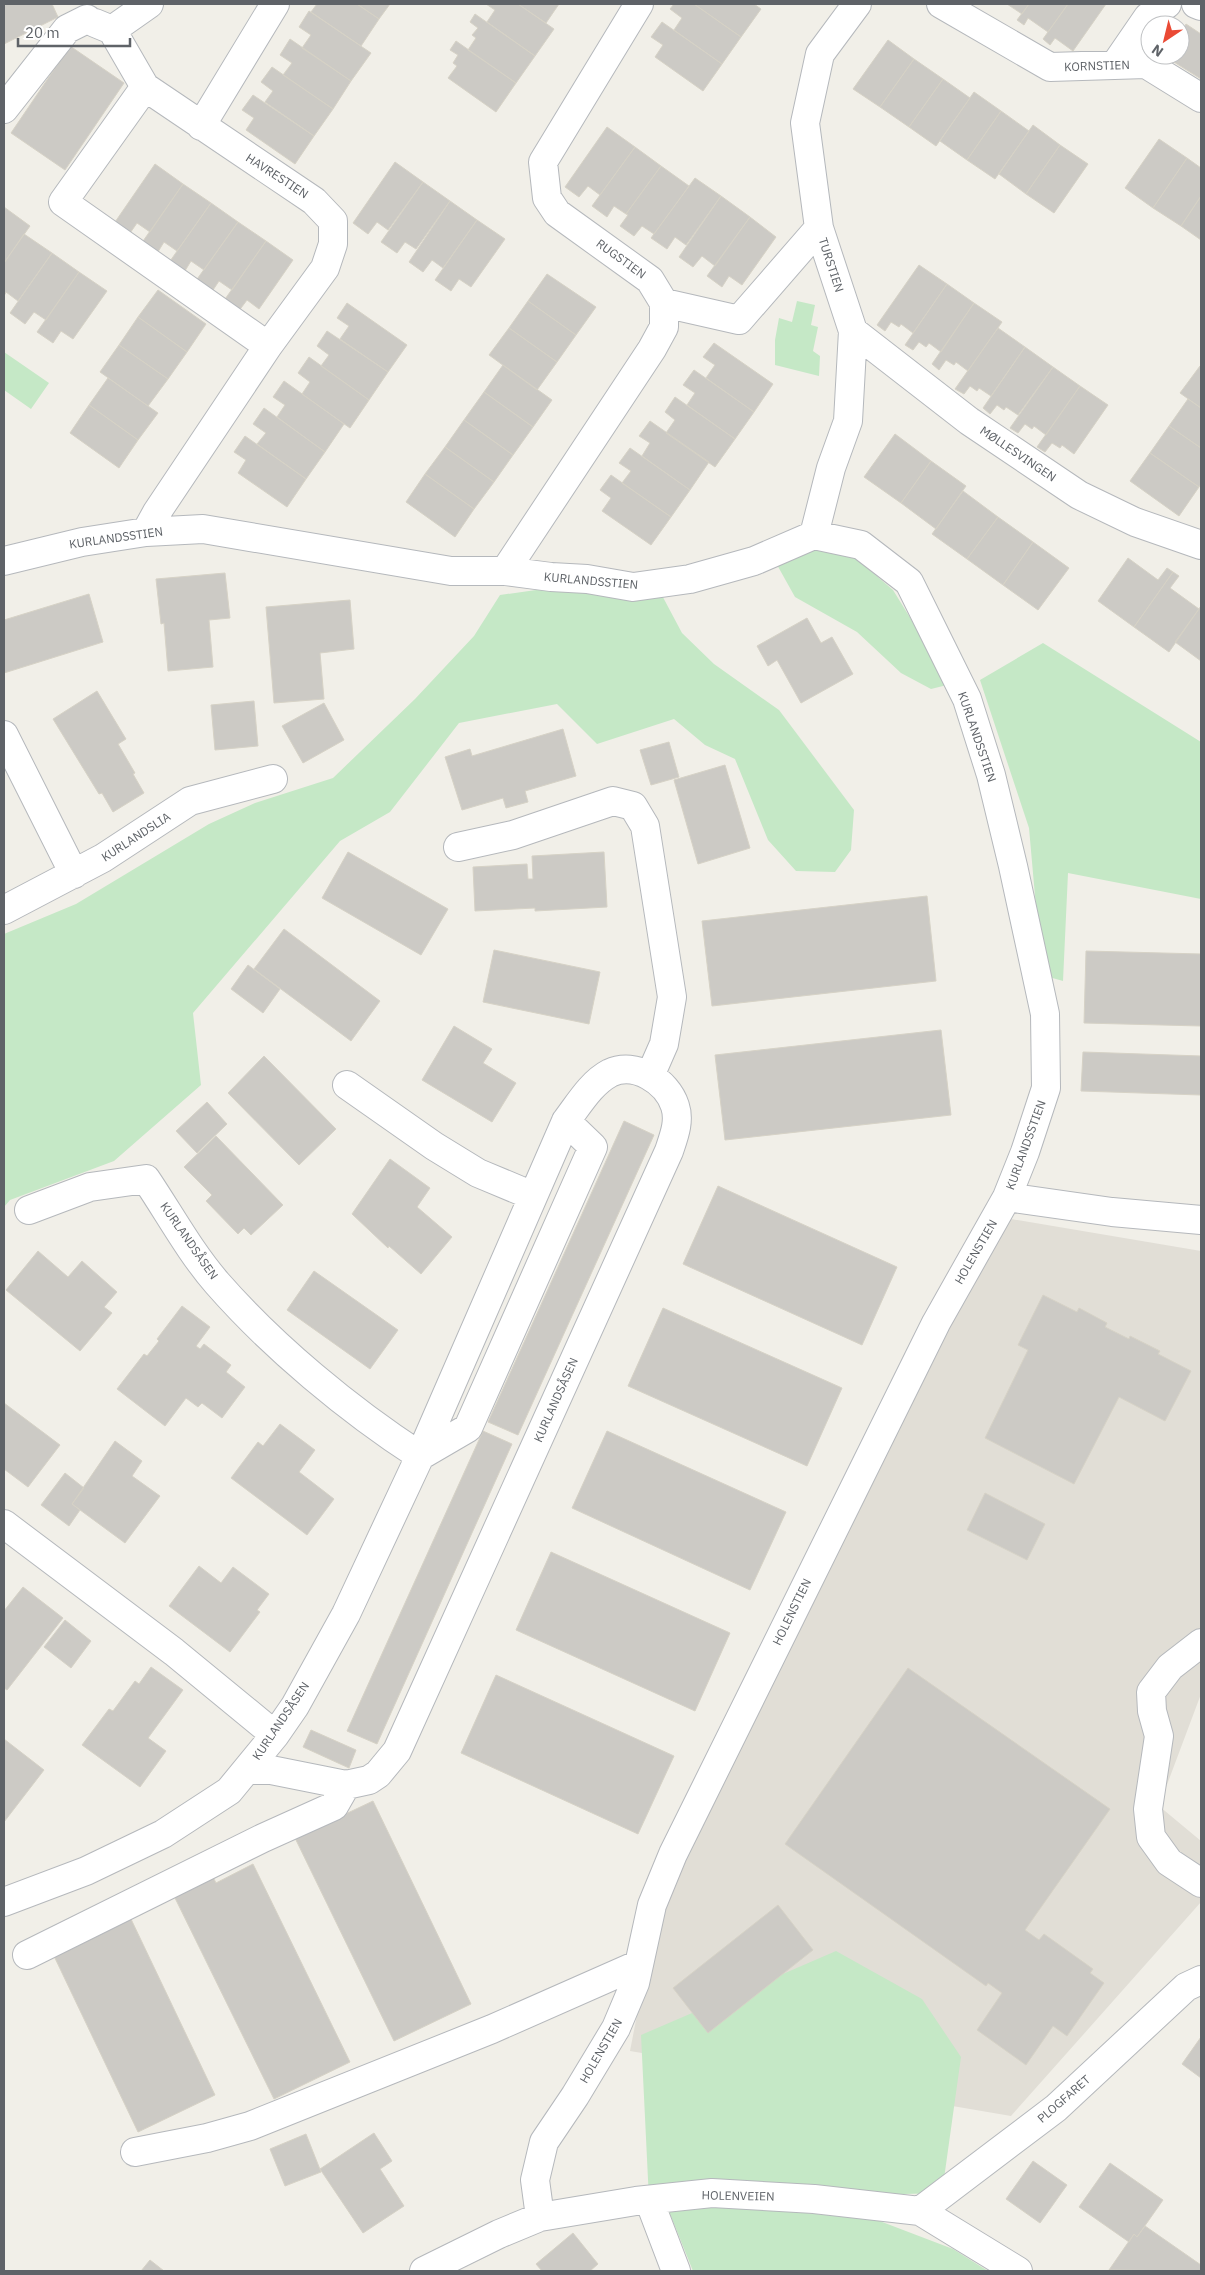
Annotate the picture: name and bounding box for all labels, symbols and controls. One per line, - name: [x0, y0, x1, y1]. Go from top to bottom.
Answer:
- scale bar: [18, 15, 130, 47]
- north arrow: [1140, 15, 1190, 65]
- text: 20 m: [25, 23, 60, 42]
- text: N: [1148, 40, 1167, 61]
- street label: KORNSTIEN: [1064, 57, 1130, 74]
- street label: HAVRESTIEN: [243, 150, 311, 201]
- street label: RUGSTIEN: [593, 236, 649, 282]
- street label: TURSTIEN: [816, 236, 847, 294]
- street label: MØLLESVINGEN: [977, 423, 1059, 485]
- street label: KURLANDSSTIEN: [68, 523, 164, 552]
- street label: KURLANDSSTIEN: [543, 569, 639, 592]
- street label: KURLANDSSTIEN: [955, 690, 1000, 784]
- street label: KURLANDSLIA: [98, 809, 173, 864]
- street label: KURLANDSSTIEN: [1002, 1098, 1049, 1192]
- street label: KURLANDSÅSEN: [157, 1199, 222, 1282]
- street label: HOLENSTIEN: [951, 1217, 1000, 1287]
- street label: KURLANDSÅSEN: [530, 1355, 581, 1444]
- street label: HOLENSTIEN: [769, 1576, 814, 1648]
- street label: KURLANDSÅSEN: [249, 1679, 312, 1763]
- street label: HOLENSTIEN: [576, 2016, 625, 2086]
- street label: PLOGFARET: [1034, 2071, 1093, 2126]
- street label: HOLENVEIEN: [701, 2187, 775, 2204]

